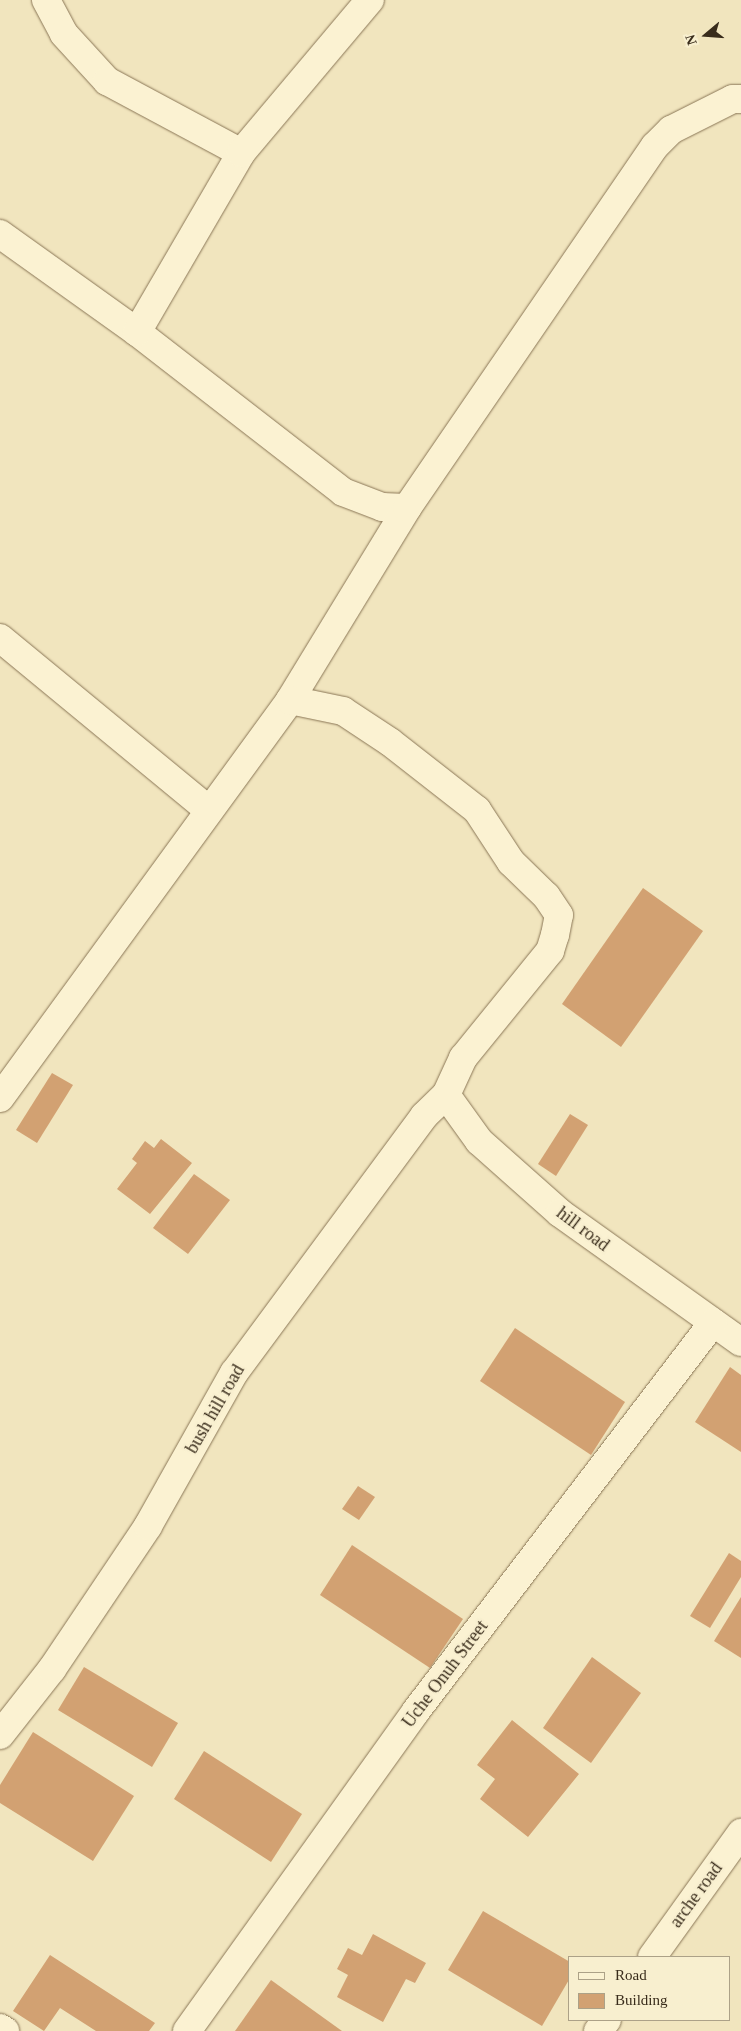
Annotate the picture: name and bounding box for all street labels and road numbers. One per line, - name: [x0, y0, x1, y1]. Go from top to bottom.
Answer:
- street label: hill road: [552, 1202, 614, 1256]
- street label: bush hill road: [181, 1361, 249, 1457]
- street label: Uche Onuh Street: [398, 1616, 492, 1732]
- street label: arche road: [665, 1858, 727, 1932]

